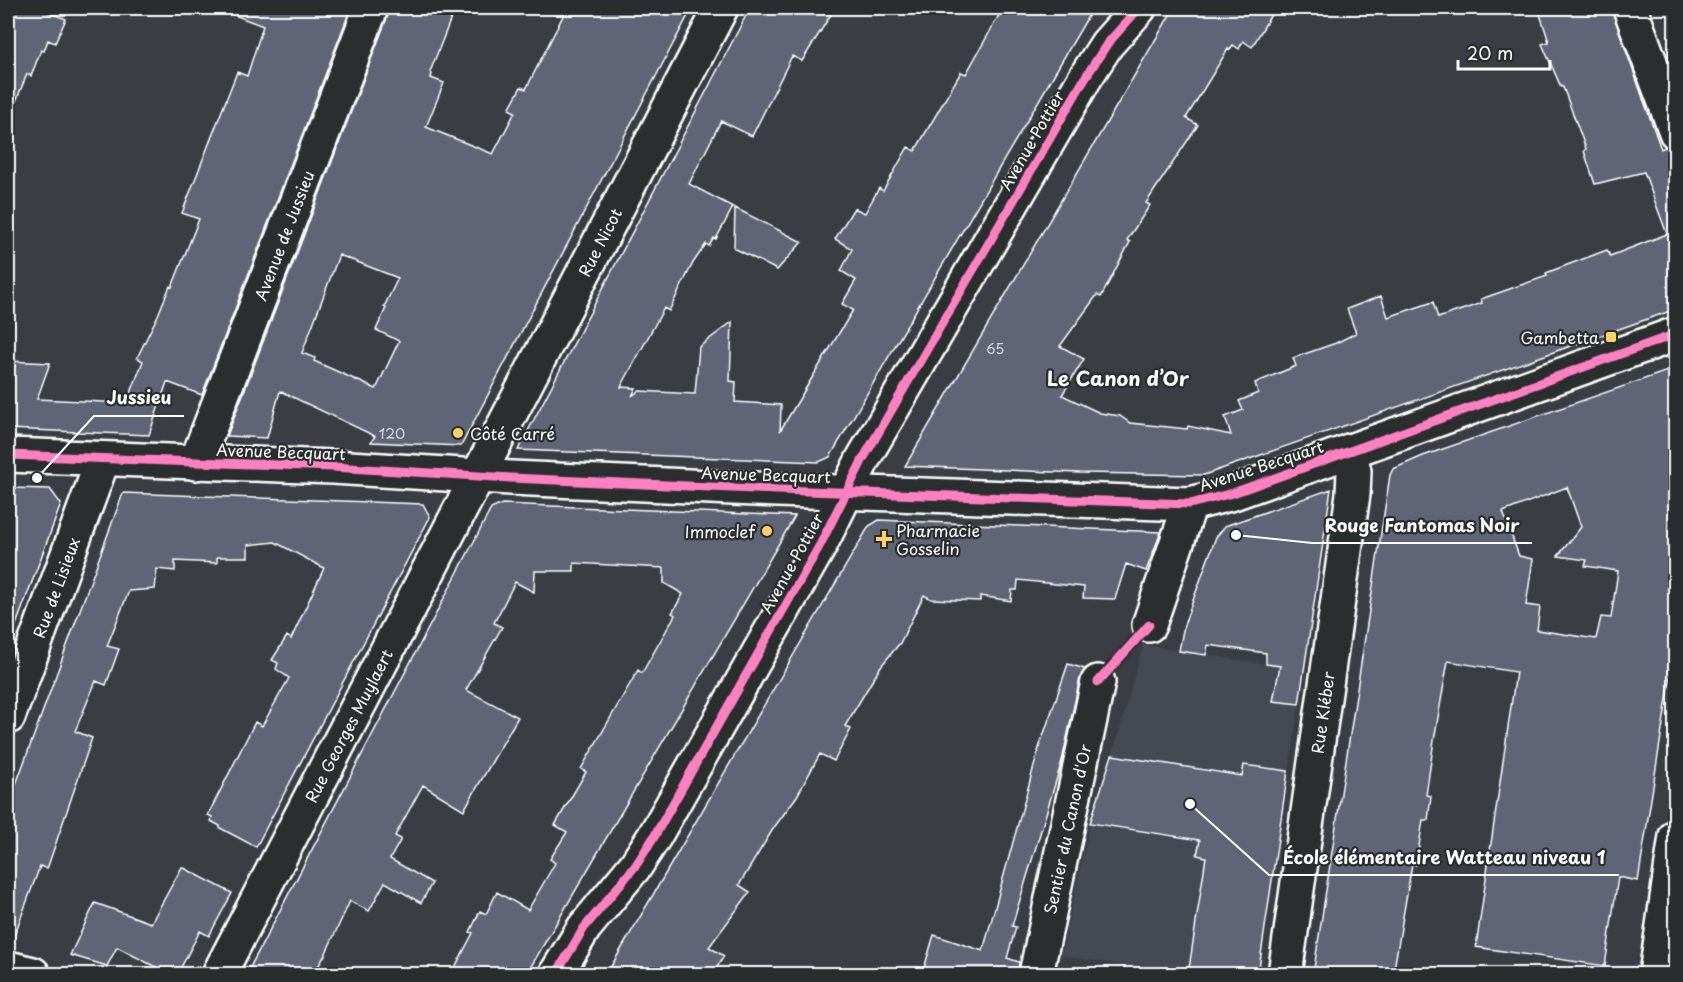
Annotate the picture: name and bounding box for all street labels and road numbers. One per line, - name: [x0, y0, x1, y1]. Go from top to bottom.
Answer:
- street label: Avenue Pottier: [993, 85, 1070, 194]
- street label: Avenue de Jussieu: [248, 167, 319, 304]
- street label: Rue Nicot: [572, 203, 627, 280]
- street label: Avenue Becquart: [1196, 433, 1327, 496]
- street label: Avenue Becquart: [216, 437, 347, 465]
- street label: Avenue Becquart: [701, 460, 832, 488]
- street label: Avenue Pottier: [754, 508, 829, 618]
- street label: Rue de Lisieux: [26, 534, 85, 641]
- street label: Rue Georges Muylaert: [298, 644, 398, 806]
- street label: Rue Kléber: [1304, 669, 1340, 755]
- street label: Sentier du Canon d'Or: [1037, 741, 1097, 916]

